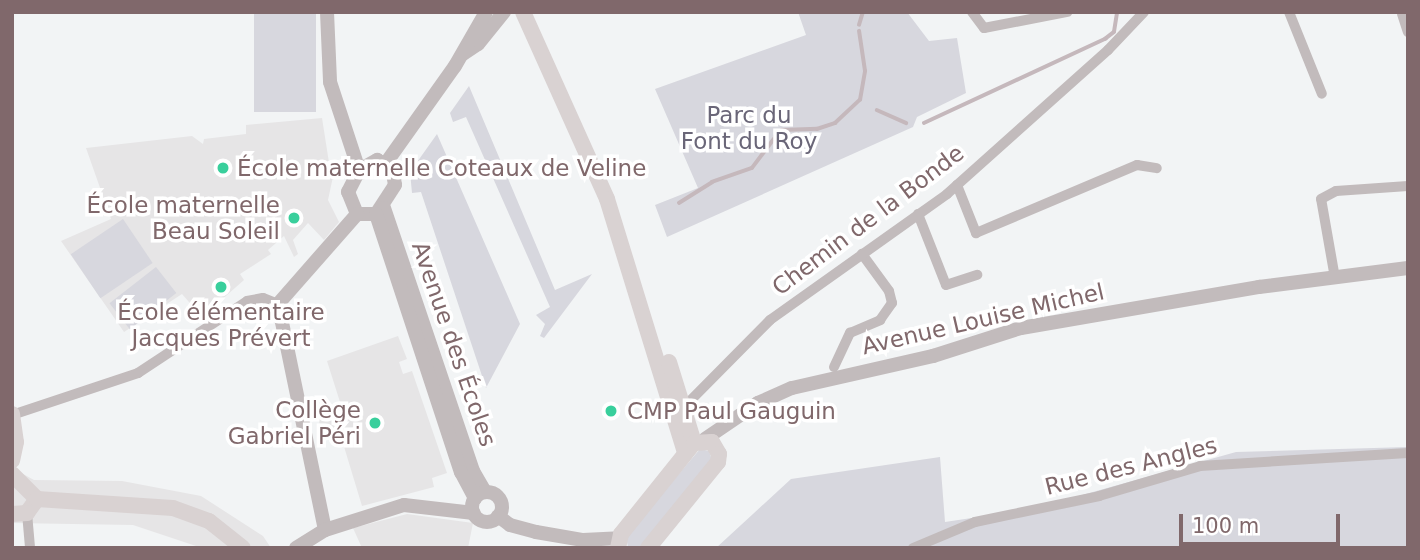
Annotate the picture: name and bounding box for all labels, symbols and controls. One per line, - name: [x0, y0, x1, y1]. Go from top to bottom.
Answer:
- park label: Parc du Font du Roy: [681, 101, 817, 155]
- street label: Chemin de la Bonde: [767, 139, 969, 301]
- place label: École maternelle Coteaux de Veline: [237, 154, 646, 182]
- marker: École maternelle Coteaux de Veline: [215, 160, 231, 176]
- place label: École maternelle Beau Soleil: [87, 191, 280, 245]
- marker: École maternelle Beau Soleil: [286, 210, 302, 226]
- street label: Avenue des Écoles: [406, 238, 502, 450]
- street label: Avenue Louise Michel: [859, 278, 1107, 360]
- marker: École élémentaire Jacques Prévert: [213, 279, 229, 295]
- place label: École élémentaire Jacques Prévert: [117, 298, 325, 352]
- place label: Collège Gabriel Péri: [228, 396, 361, 450]
- place label: CMP Paul Gauguin: [627, 397, 836, 425]
- marker: CMP Paul Gauguin: [601, 401, 621, 421]
- marker: Collège Gabriel Péri: [367, 415, 383, 431]
- street label: Rue des Angles: [1042, 431, 1220, 501]
- scale bar: [1182, 500, 1343, 544]
- text: 100 m: [1192, 514, 1259, 538]

